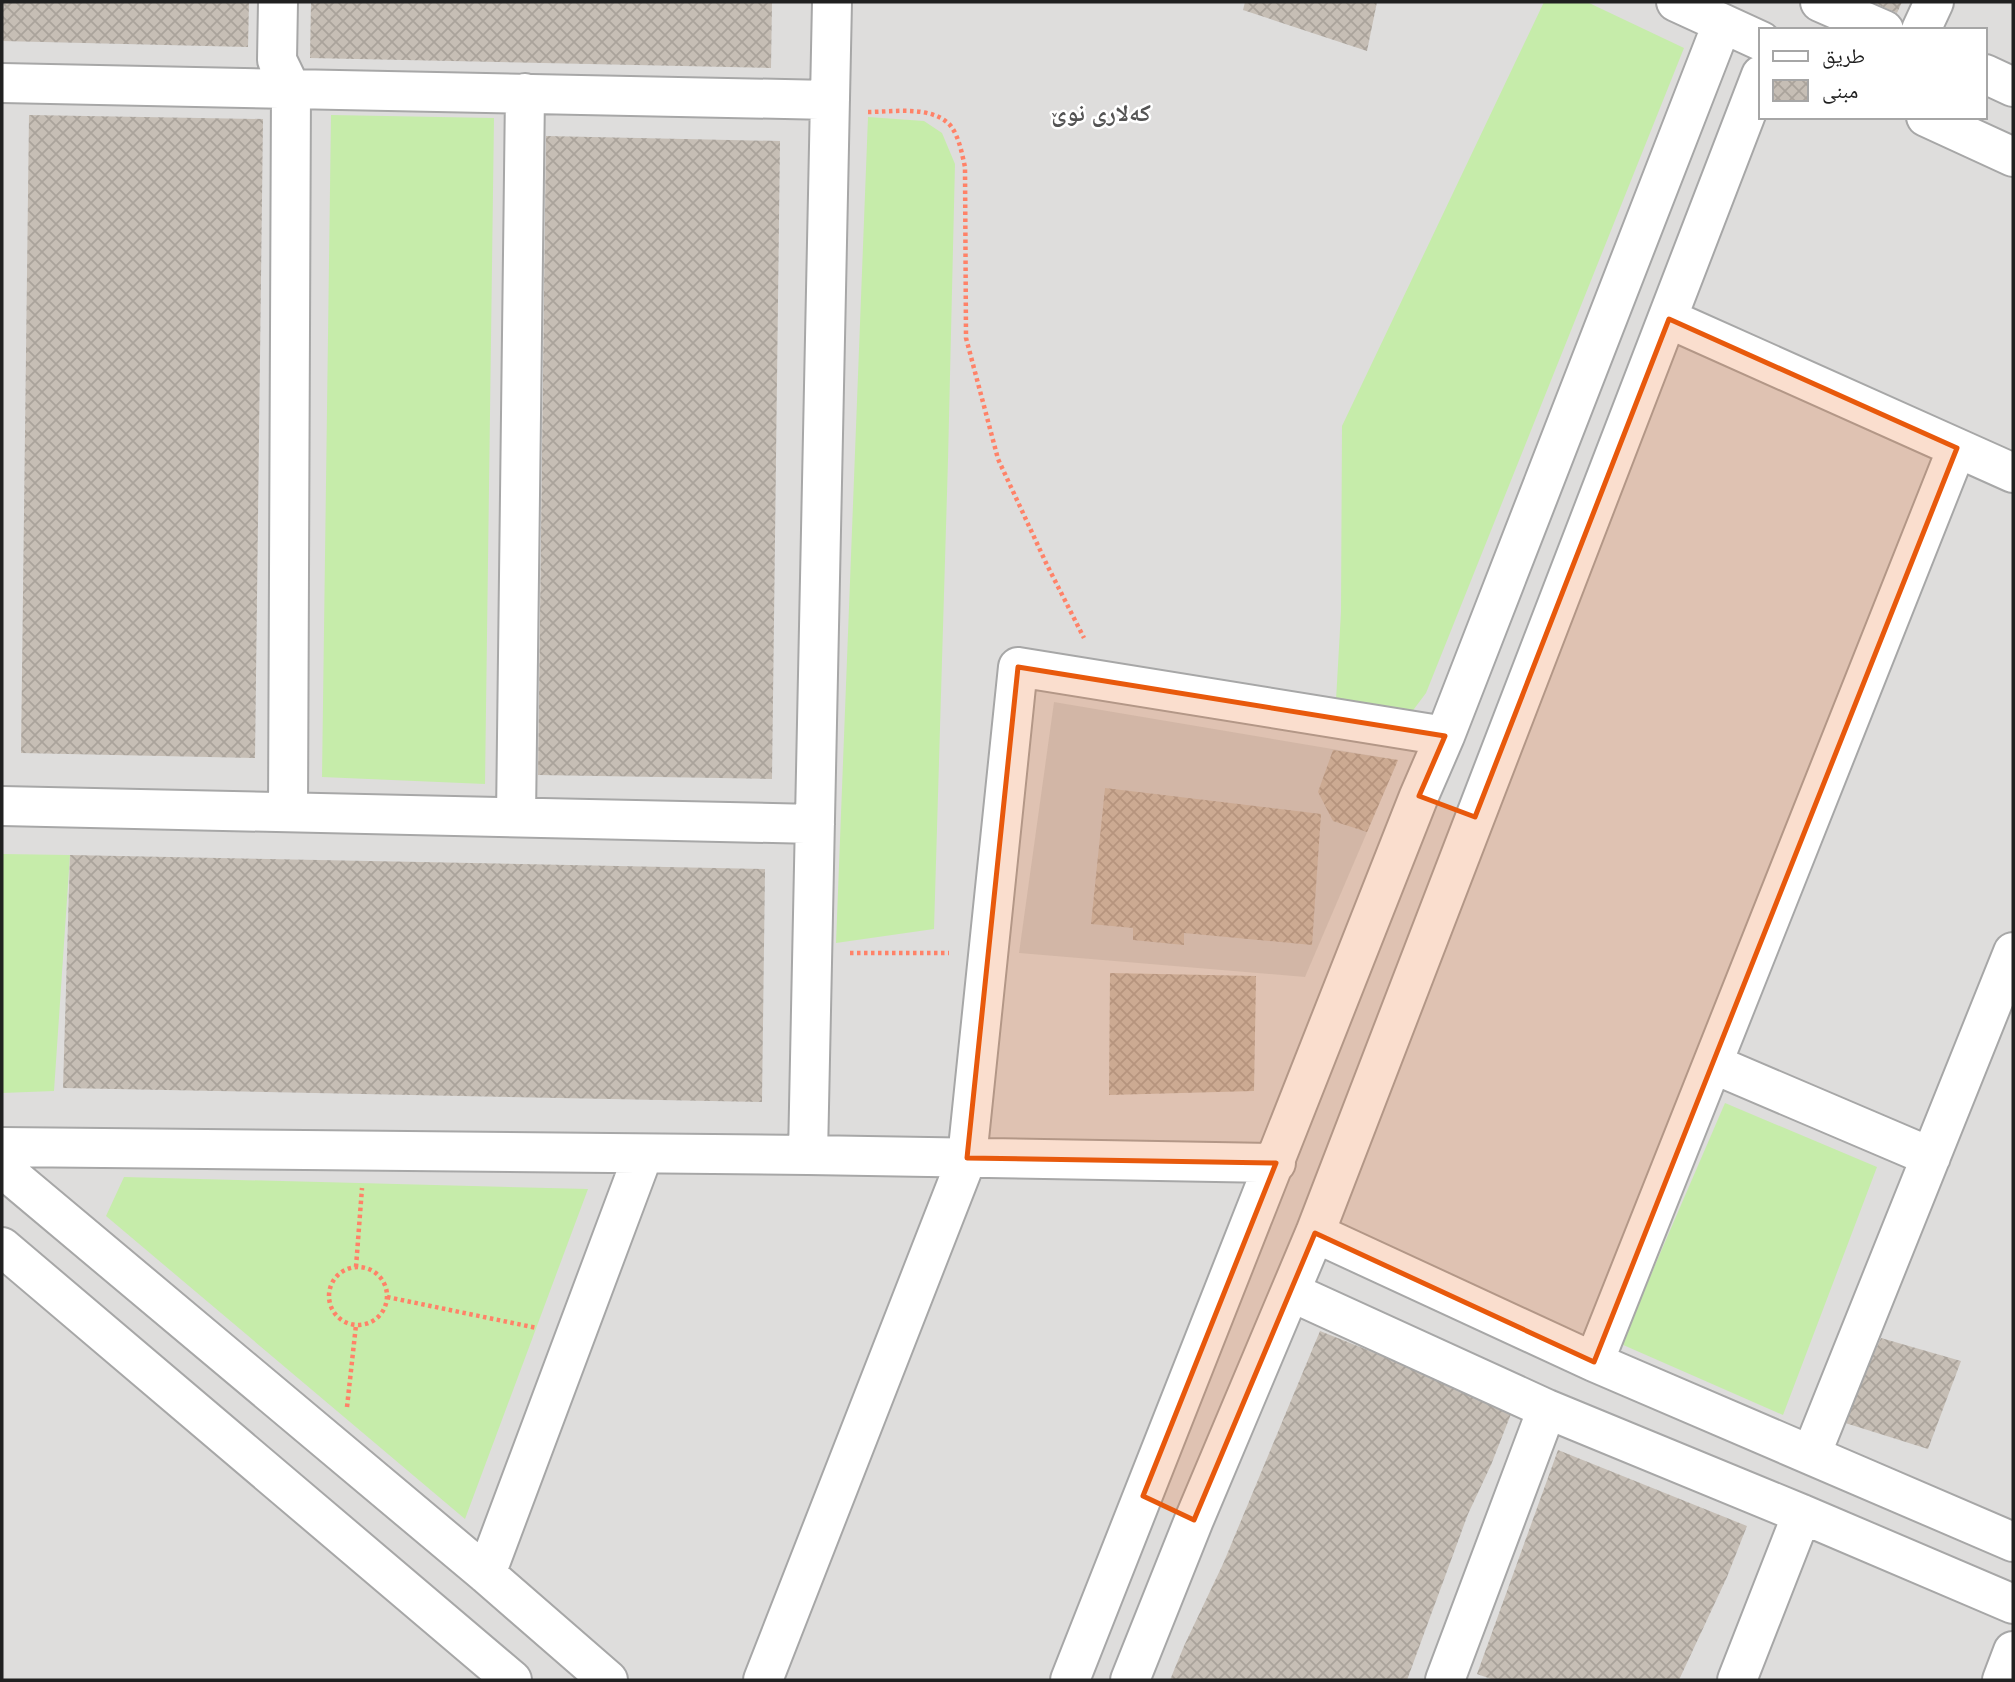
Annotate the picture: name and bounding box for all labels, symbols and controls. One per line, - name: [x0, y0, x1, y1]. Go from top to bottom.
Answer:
- legend: [1759, 28, 1987, 119]
- text: طريق: [1822, 43, 1865, 69]
- text: مبنى: [1822, 78, 1858, 104]
- district label: کەلاری نوێ: [1051, 98, 1151, 127]

